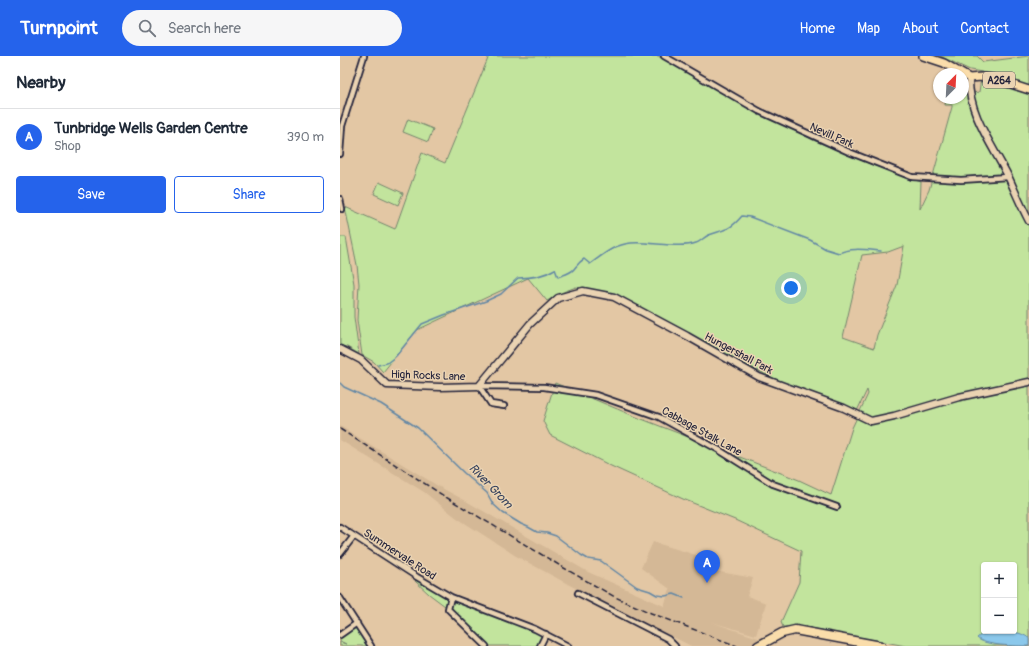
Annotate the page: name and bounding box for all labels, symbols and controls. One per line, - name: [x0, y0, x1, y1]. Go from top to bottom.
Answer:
- search box: [122, 10, 402, 46]
- text: Turnpoint: [20, 16, 98, 40]
- icon: search: [136, 17, 158, 39]
- text: Search here: [168, 19, 241, 38]
- text: Home: [800, 20, 835, 37]
- text: Map: [857, 20, 880, 37]
- text: About: [902, 20, 938, 37]
- text: Contact: [960, 20, 1009, 37]
- north arrow: [933, 68, 969, 104]
- text: Nearby: [16, 72, 65, 93]
- road number: A264: [983, 72, 1015, 88]
- text: Tunbridge Wells Garden Centre: [54, 119, 248, 138]
- street label: Nevill Park: [808, 120, 856, 151]
- text: A: [25, 129, 33, 145]
- text: 390 m: [287, 129, 324, 145]
- text: Shop: [54, 138, 81, 154]
- button: Save: [16, 176, 166, 213]
- button: Share: [174, 176, 324, 213]
- your location: [781, 278, 801, 298]
- street label: Hungershall Park: [702, 330, 776, 377]
- street label: High Rocks Lane: [391, 368, 466, 383]
- street label: Cabbage Stalk Lane: [660, 404, 744, 459]
- water label: River Grom: [466, 461, 517, 513]
- street label: Summervale Road: [361, 526, 438, 583]
- pin: A: [694, 550, 720, 583]
- map controls: [981, 562, 1017, 634]
- button: +: [981, 562, 1017, 598]
- button: −: [981, 598, 1017, 634]

